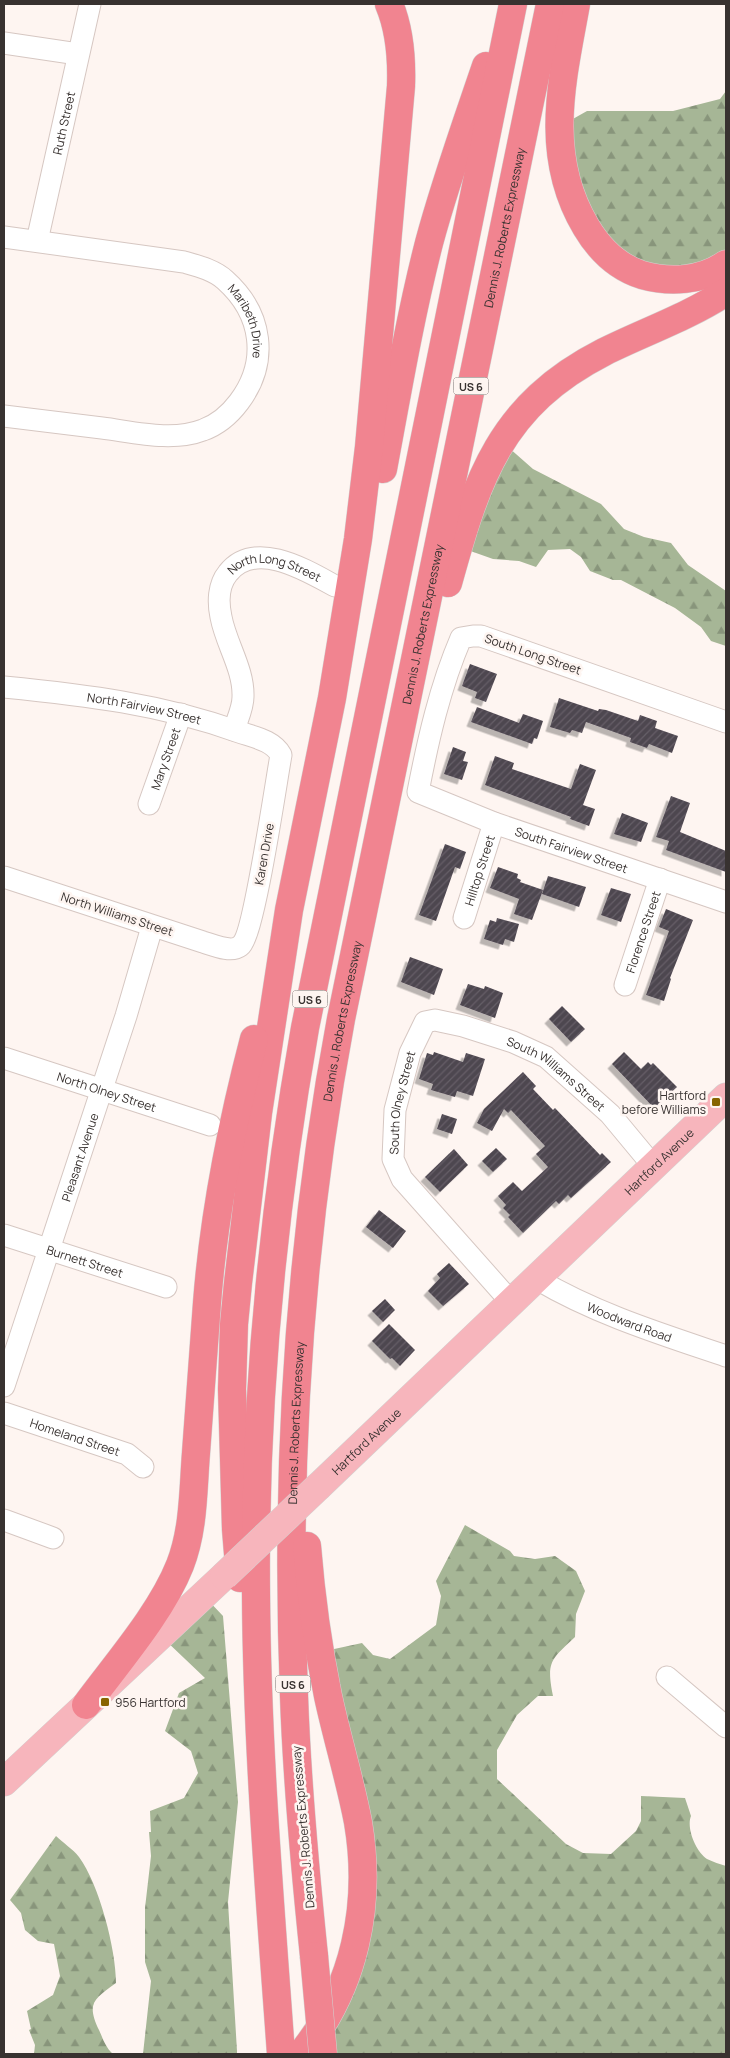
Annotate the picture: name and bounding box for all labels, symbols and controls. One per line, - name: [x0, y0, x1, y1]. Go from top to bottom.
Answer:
- street label: Ruth Street: [48, 89, 79, 156]
- street label: Dennis J. Roberts Expressway: [479, 145, 529, 309]
- street label: Maribeth Drive: [224, 280, 267, 359]
- road number: US 6: [454, 378, 488, 394]
- street label: Dennis J. Roberts Expressway: [398, 542, 447, 706]
- text: North Long Street: [223, 549, 325, 585]
- street label: North Long Street: [226, 569, 326, 589]
- street label: South Long Street: [482, 630, 584, 679]
- street label: North Fairview Street: [86, 688, 204, 728]
- street label: Mary Street: [146, 725, 184, 792]
- street label: Karen Drive: [250, 822, 278, 886]
- street label: South Fairview Street: [513, 822, 630, 877]
- street label: Hilltop Street: [460, 833, 498, 908]
- street label: North Williams Street: [59, 888, 175, 940]
- street label: Florence Street: [621, 888, 664, 975]
- street label: Dennis J. Roberts Expressway: [318, 939, 366, 1103]
- road number: US 6: [292, 991, 328, 1008]
- street label: South Williams Street: [505, 1032, 609, 1115]
- street label: South Olney Street: [385, 1049, 419, 1155]
- street label: North Olney Street: [55, 1067, 159, 1116]
- place label: Hartford before Williams: [622, 1087, 706, 1118]
- marker: Hartford before Williams: [710, 1096, 722, 1108]
- street label: Pleasant Avenue: [57, 1111, 102, 1204]
- street label: Hartford Avenue: [620, 1124, 697, 1199]
- street label: Burnett Street: [44, 1241, 126, 1281]
- street label: Woodward Road: [584, 1297, 674, 1346]
- street label: Dennis J. Roberts Expressway: [283, 1340, 308, 1505]
- street label: Hartford Avenue: [328, 1404, 404, 1478]
- street label: Homeland Street: [28, 1414, 123, 1460]
- road number: US 6: [276, 1676, 310, 1692]
- place label: 956 Hartford: [115, 1694, 186, 1711]
- marker: 956 Hartford: [99, 1696, 111, 1708]
- street label: Dennis J. Roberts Expressway: [287, 1744, 319, 1909]

